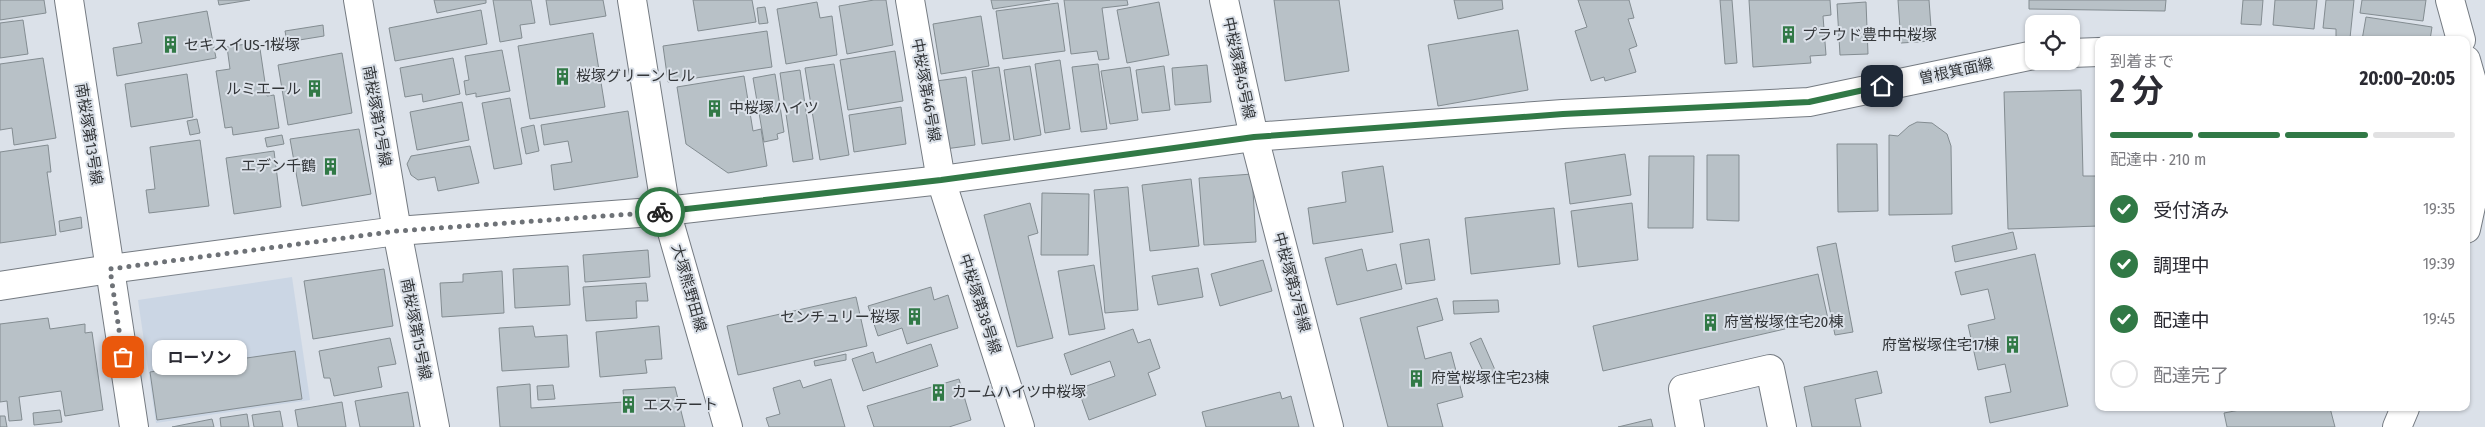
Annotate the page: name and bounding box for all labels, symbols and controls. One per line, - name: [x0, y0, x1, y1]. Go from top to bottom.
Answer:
- street label: 中桜塚第45号線: [1219, 15, 1259, 121]
- map controls: [2025, 15, 2080, 70]
- button: locate: [2025, 15, 2080, 70]
- building icon: プラウド豊中中桜塚: [1778, 25, 1798, 45]
- place label: プラウド豊中中桜塚: [1802, 26, 1937, 44]
- building icon: セキスイUS-1桜塚: [160, 35, 180, 55]
- place label: セキスイUS-1桜塚: [184, 36, 300, 54]
- street label: 中桜塚第46号線: [908, 37, 944, 143]
- text: 到着まで: [2110, 52, 2174, 71]
- street label: 曽根箕面線: [1917, 54, 1995, 88]
- street label: 南桜塚第12号線: [359, 64, 395, 168]
- pin: [1861, 65, 1903, 107]
- building icon: 桜塚グリーンヒル: [552, 66, 572, 86]
- place label: 桜塚グリーンヒル: [576, 67, 695, 85]
- text: 20:00–20:05: [2359, 67, 2455, 90]
- icon: home: [1868, 72, 1896, 100]
- text: 2 分: [2110, 72, 2163, 110]
- building icon: ルミエール: [305, 79, 325, 99]
- place label: ルミエール: [226, 80, 301, 98]
- street label: 南桜塚第13号線: [72, 82, 106, 186]
- building icon: 中桜塚ハイツ: [705, 98, 725, 118]
- place label: 中桜塚ハイツ: [729, 99, 819, 117]
- text: 配達中 · 210 m: [2110, 150, 2206, 169]
- building icon: エデン千鶴: [320, 156, 340, 176]
- place label: エデン千鶴: [241, 157, 316, 175]
- courier: [635, 187, 685, 237]
- icon: check: [2110, 195, 2138, 223]
- icon: bike: [646, 198, 674, 226]
- text: 受付済み: [2153, 199, 2229, 222]
- text: 19:35: [2423, 199, 2455, 218]
- street label: 中桜塚第37号線: [1270, 230, 1314, 334]
- street label: 大塚熊野田線: [668, 242, 710, 334]
- icon: check: [2110, 250, 2138, 278]
- street label: 中桜塚第38号線: [955, 252, 1005, 356]
- text: 調理中: [2153, 254, 2210, 277]
- text: 19:39: [2423, 254, 2455, 273]
- street label: 南桜塚第15号線: [397, 277, 435, 381]
- icon: check: [2110, 305, 2138, 333]
- building icon: センチュリー桜塚: [904, 307, 924, 327]
- place label: センチュリー桜塚: [780, 308, 900, 326]
- text: 配達中: [2153, 309, 2210, 332]
- text: 19:45: [2423, 309, 2455, 328]
- building icon: 府営桜塚住宅20棟: [1700, 312, 1720, 332]
- place label: 府営桜塚住宅20棟: [1724, 313, 1843, 331]
- building icon: 府営桜塚住宅17棟: [2003, 335, 2023, 355]
- pin: [102, 336, 144, 378]
- place label: 府営桜塚住宅17棟: [1882, 336, 1999, 354]
- callout: ローソン: [153, 340, 248, 374]
- icon: bag: [109, 343, 137, 371]
- text: ローソン: [167, 348, 232, 367]
- text: 配達完了: [2153, 364, 2229, 387]
- building icon: 府営桜塚住宅23棟: [1407, 368, 1427, 388]
- place label: 府営桜塚住宅23棟: [1431, 369, 1549, 387]
- building icon: カームハイツ中桜塚: [928, 382, 948, 402]
- place label: カームハイツ中桜塚: [952, 383, 1086, 401]
- building icon: エステート: [619, 395, 639, 415]
- place label: エステート: [643, 396, 718, 414]

